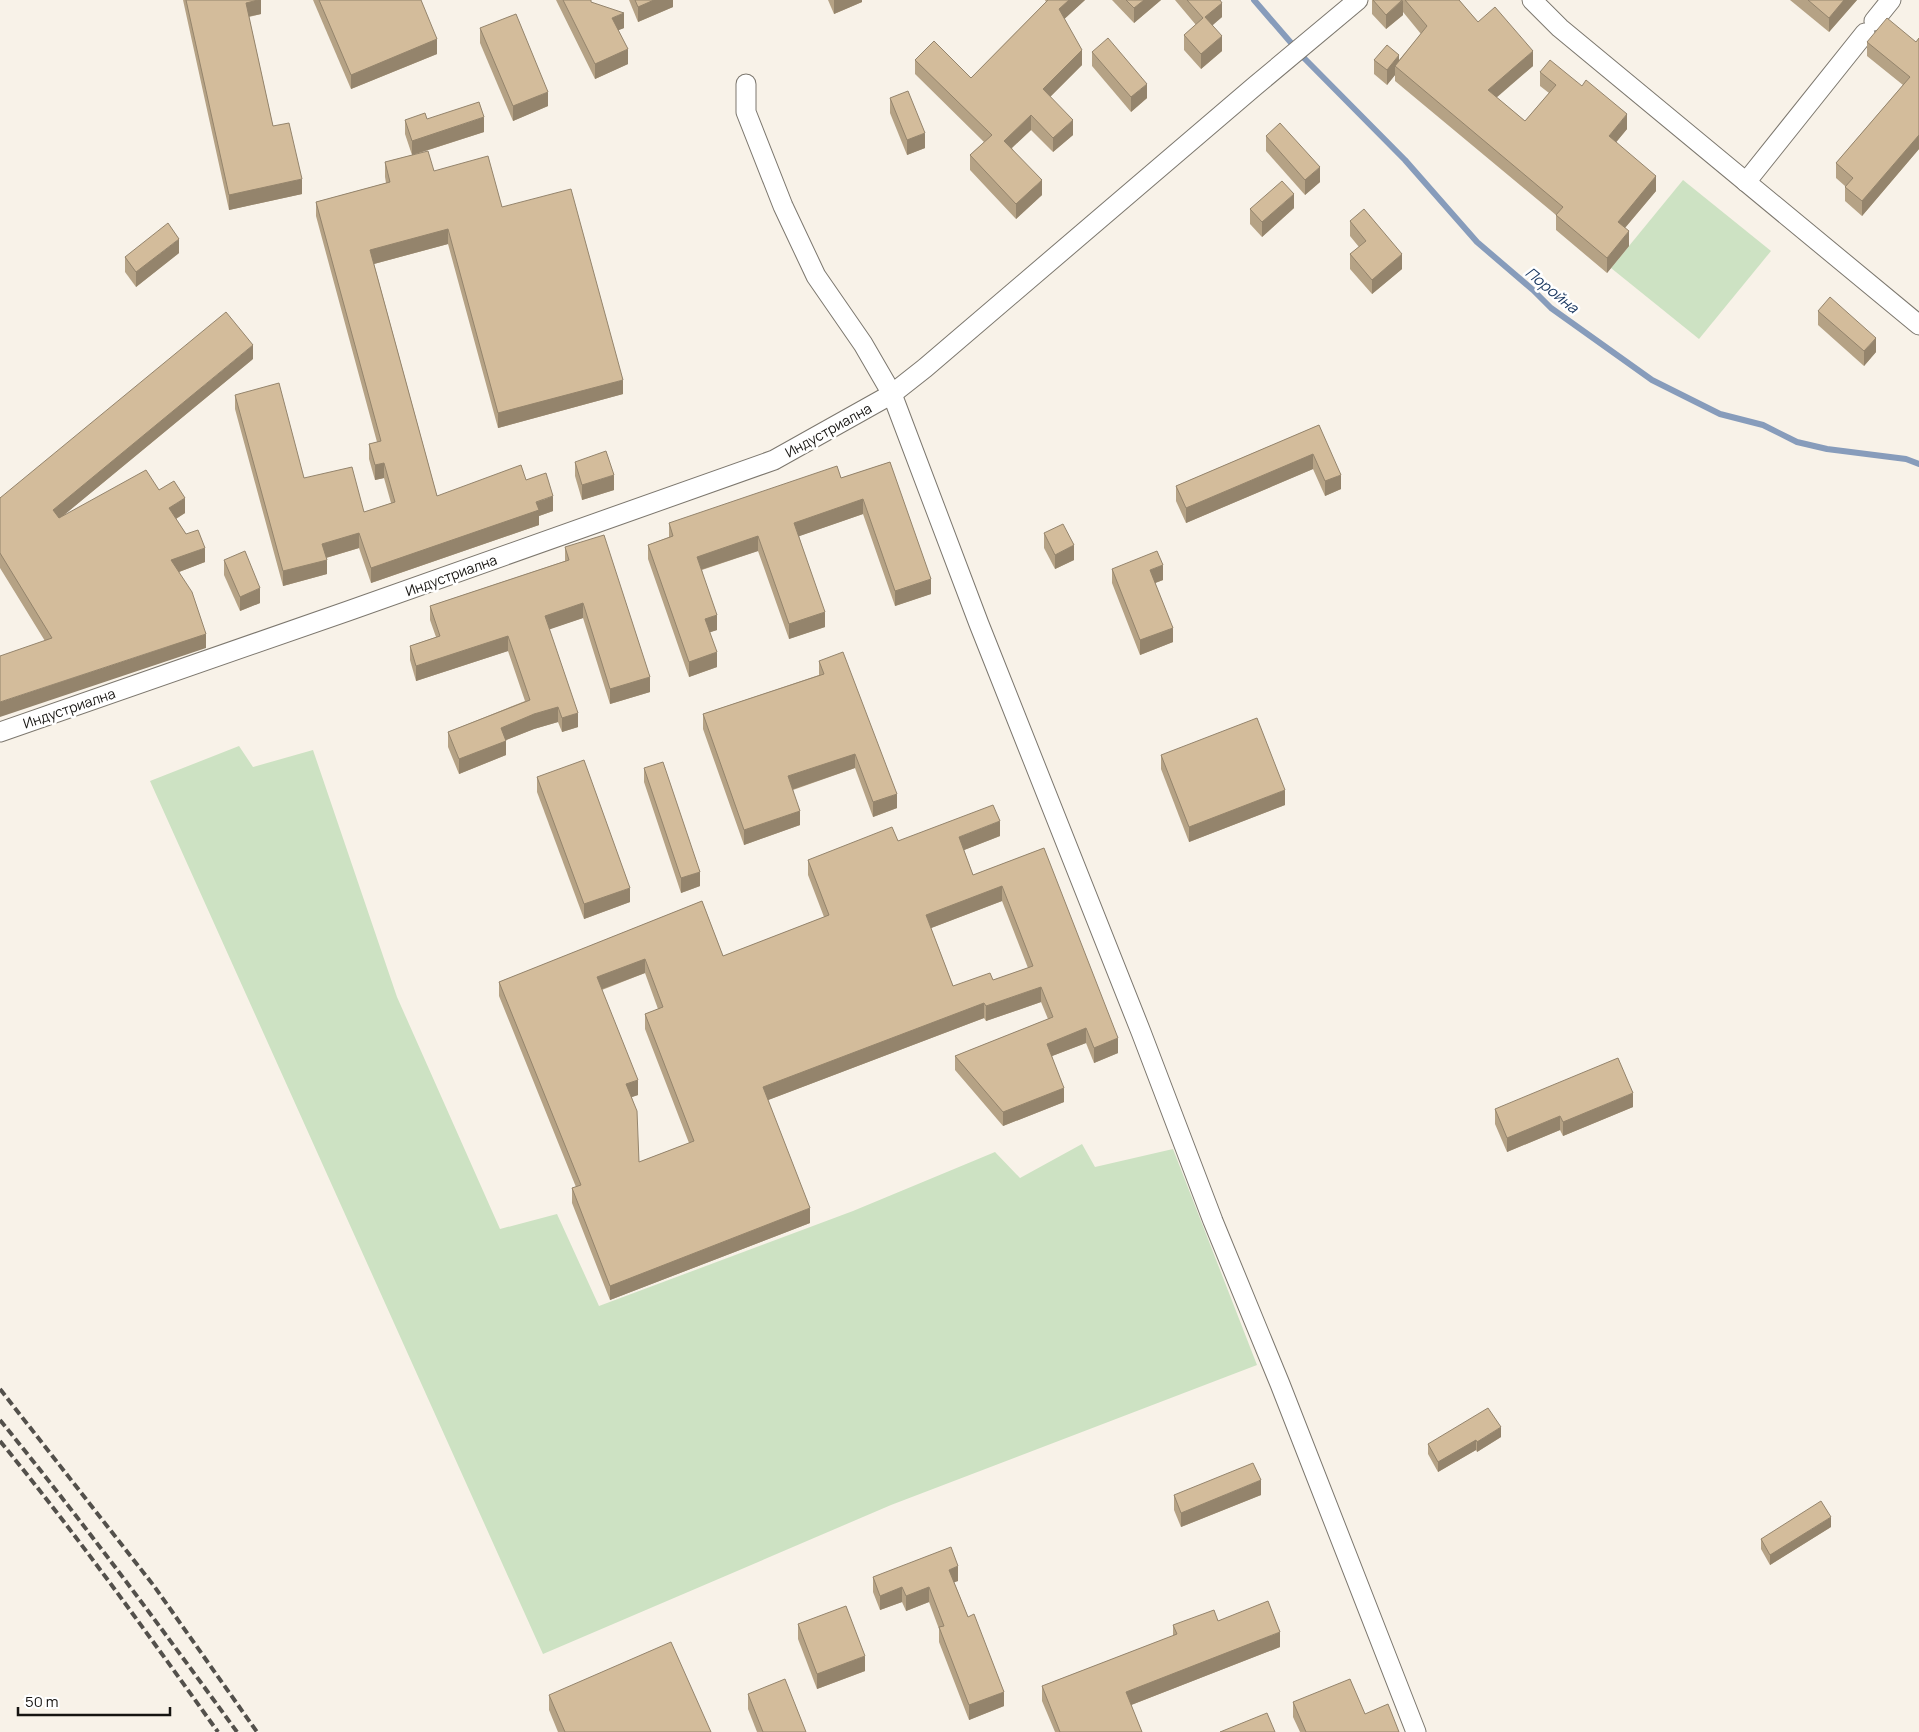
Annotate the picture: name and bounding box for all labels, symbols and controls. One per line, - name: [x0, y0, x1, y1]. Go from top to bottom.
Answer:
- water label: Поройна: [1521, 262, 1583, 318]
- street label: Индустриална: [781, 398, 875, 462]
- street label: Индустриална: [403, 550, 499, 600]
- street label: Индустриална: [20, 683, 118, 733]
- scale bar: [18, 1684, 170, 1716]
- text: 50 m: [25, 1691, 59, 1712]

